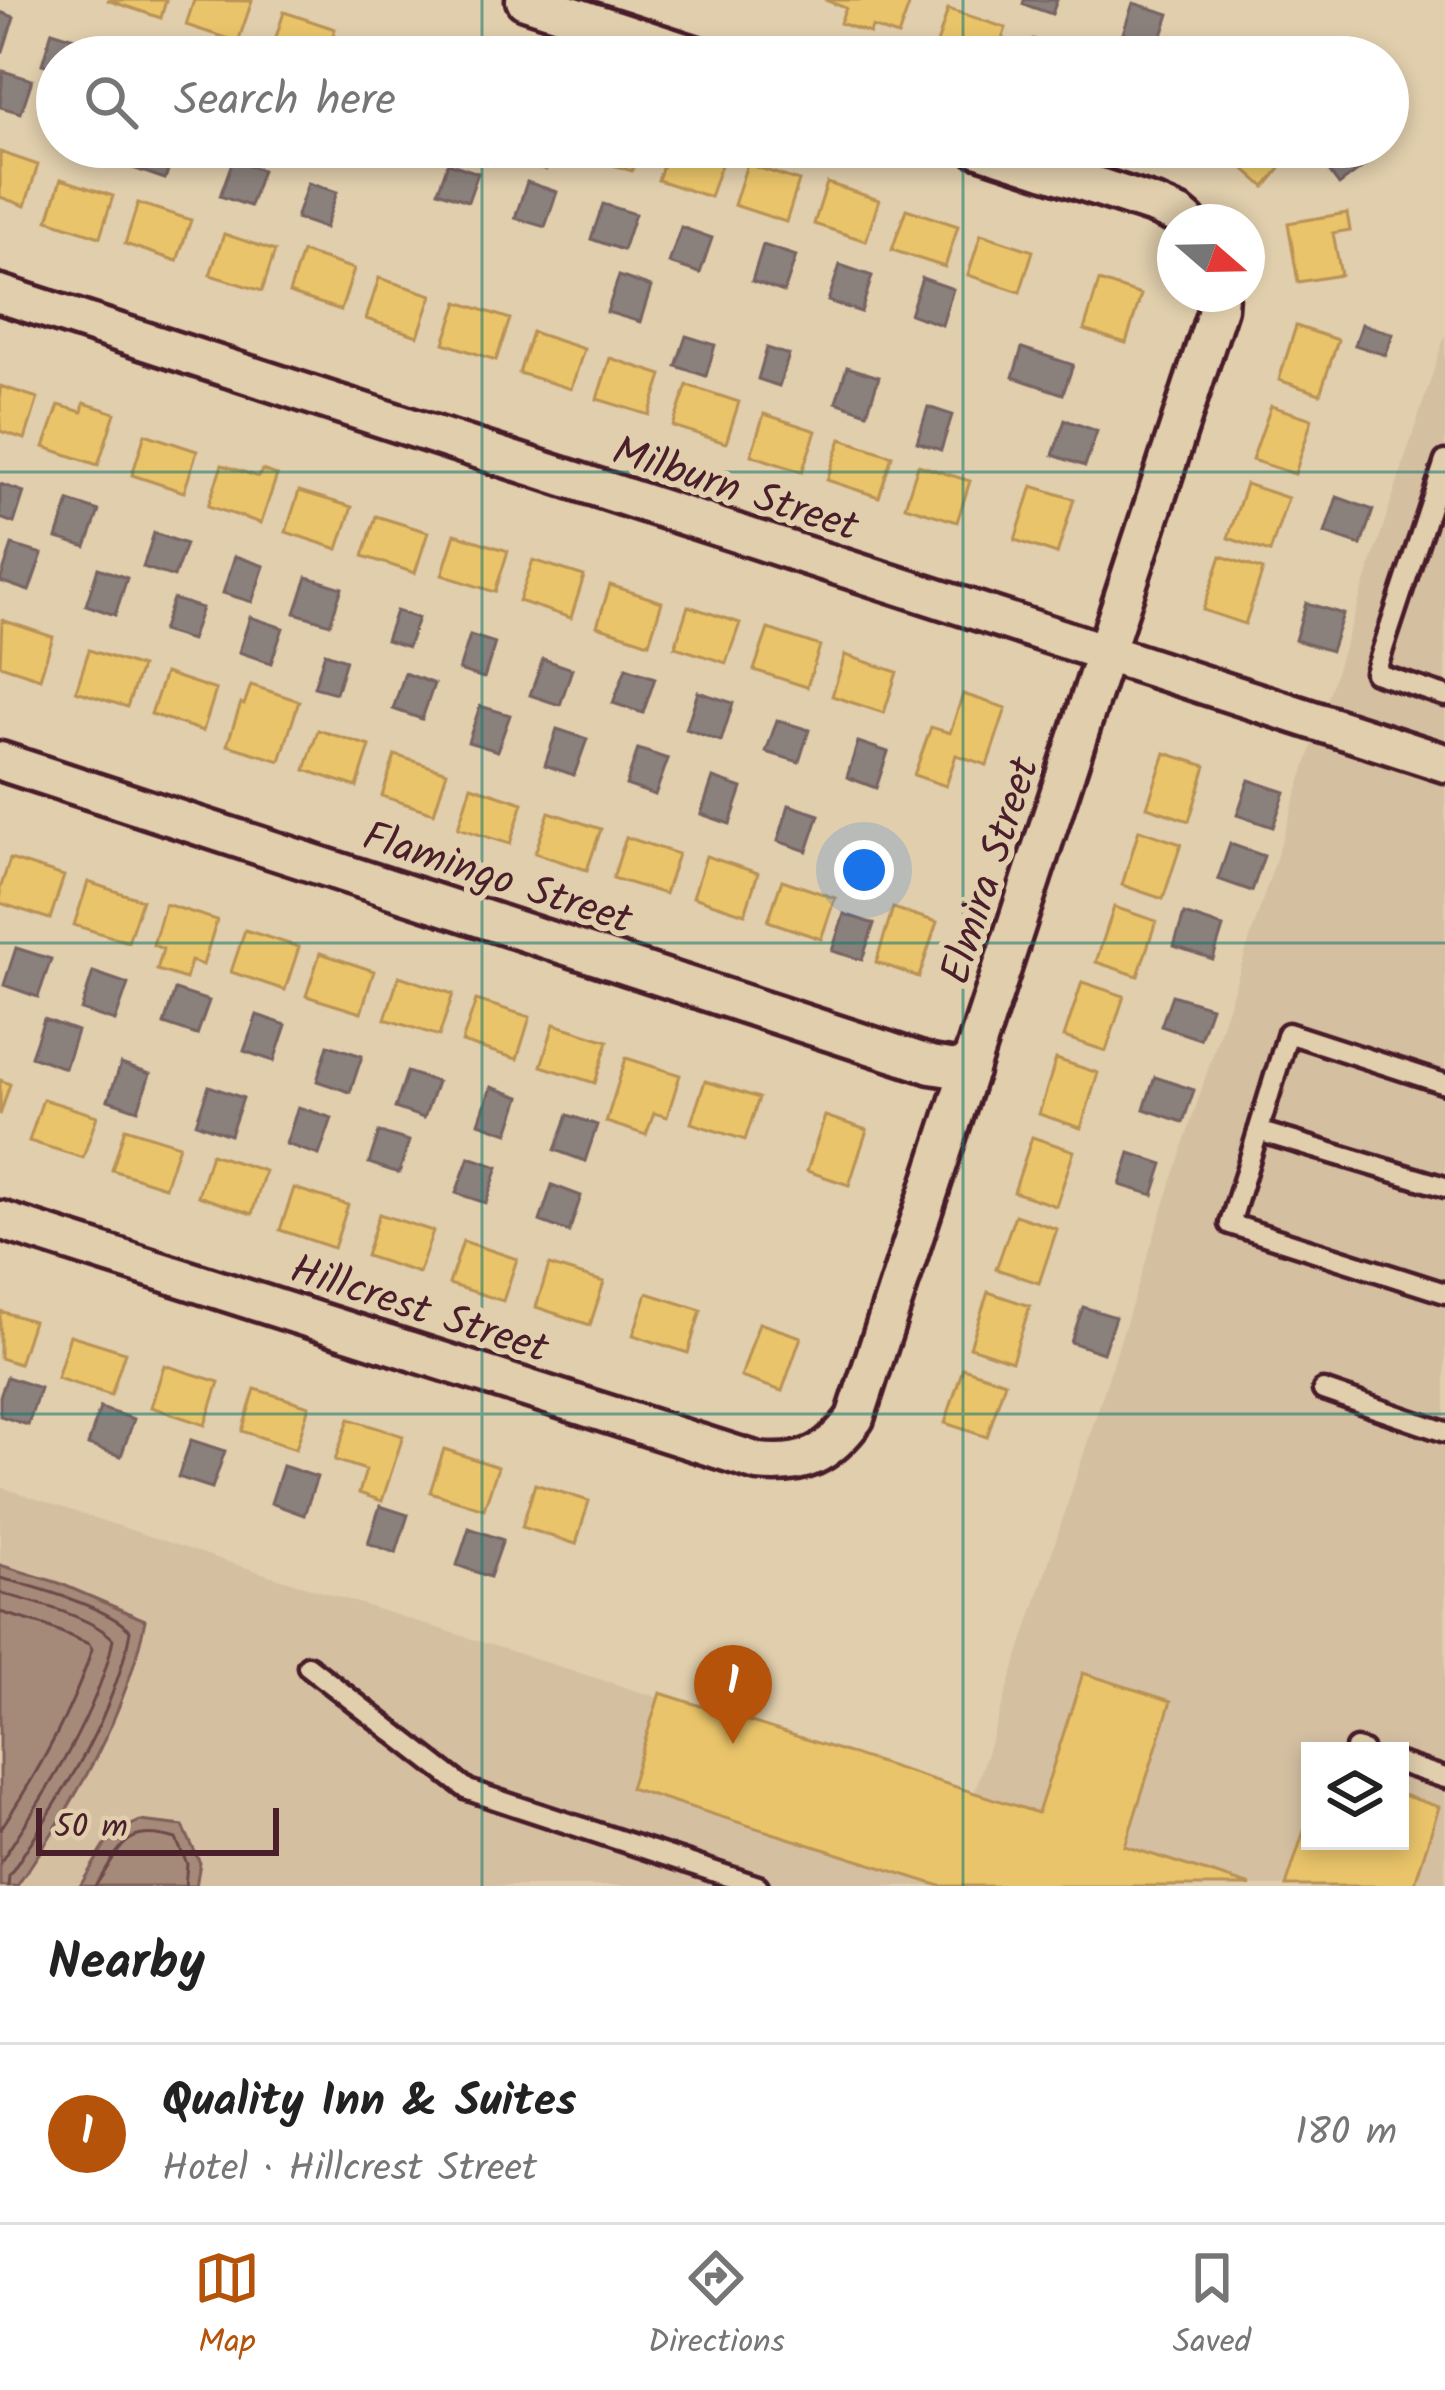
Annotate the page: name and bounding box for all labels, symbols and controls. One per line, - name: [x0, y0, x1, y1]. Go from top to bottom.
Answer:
- search box: [36, 36, 1409, 168]
- text: Search here: [174, 66, 396, 138]
- icon: search: [78, 69, 144, 135]
- north arrow: [1157, 204, 1265, 312]
- street label: Milburn Street: [603, 419, 867, 562]
- street label: Elmira Street: [923, 748, 1060, 993]
- street label: Flamingo Street: [353, 804, 641, 955]
- your location: [834, 840, 894, 900]
- street label: Hillcrest Street: [281, 1237, 557, 1384]
- pin: 1: [694, 1645, 772, 1744]
- map controls: [1301, 1742, 1409, 1850]
- button: layers: [1301, 1742, 1409, 1850]
- scale bar: [36, 1802, 279, 1855]
- text: 50 m: [54, 1802, 128, 1855]
- text: Nearby: [48, 1924, 205, 2005]
- text: Quality Inn & Suites: [162, 2067, 577, 2139]
- text: 1: [81, 2103, 93, 2165]
- text: 180 m: [1295, 2103, 1397, 2165]
- text: Hotel · Hillcrest Street: [162, 2139, 537, 2201]
- tab: Map: [194, 2245, 260, 2370]
- tab: Directions: [648, 2245, 785, 2370]
- tab: Saved: [1173, 2245, 1251, 2370]

